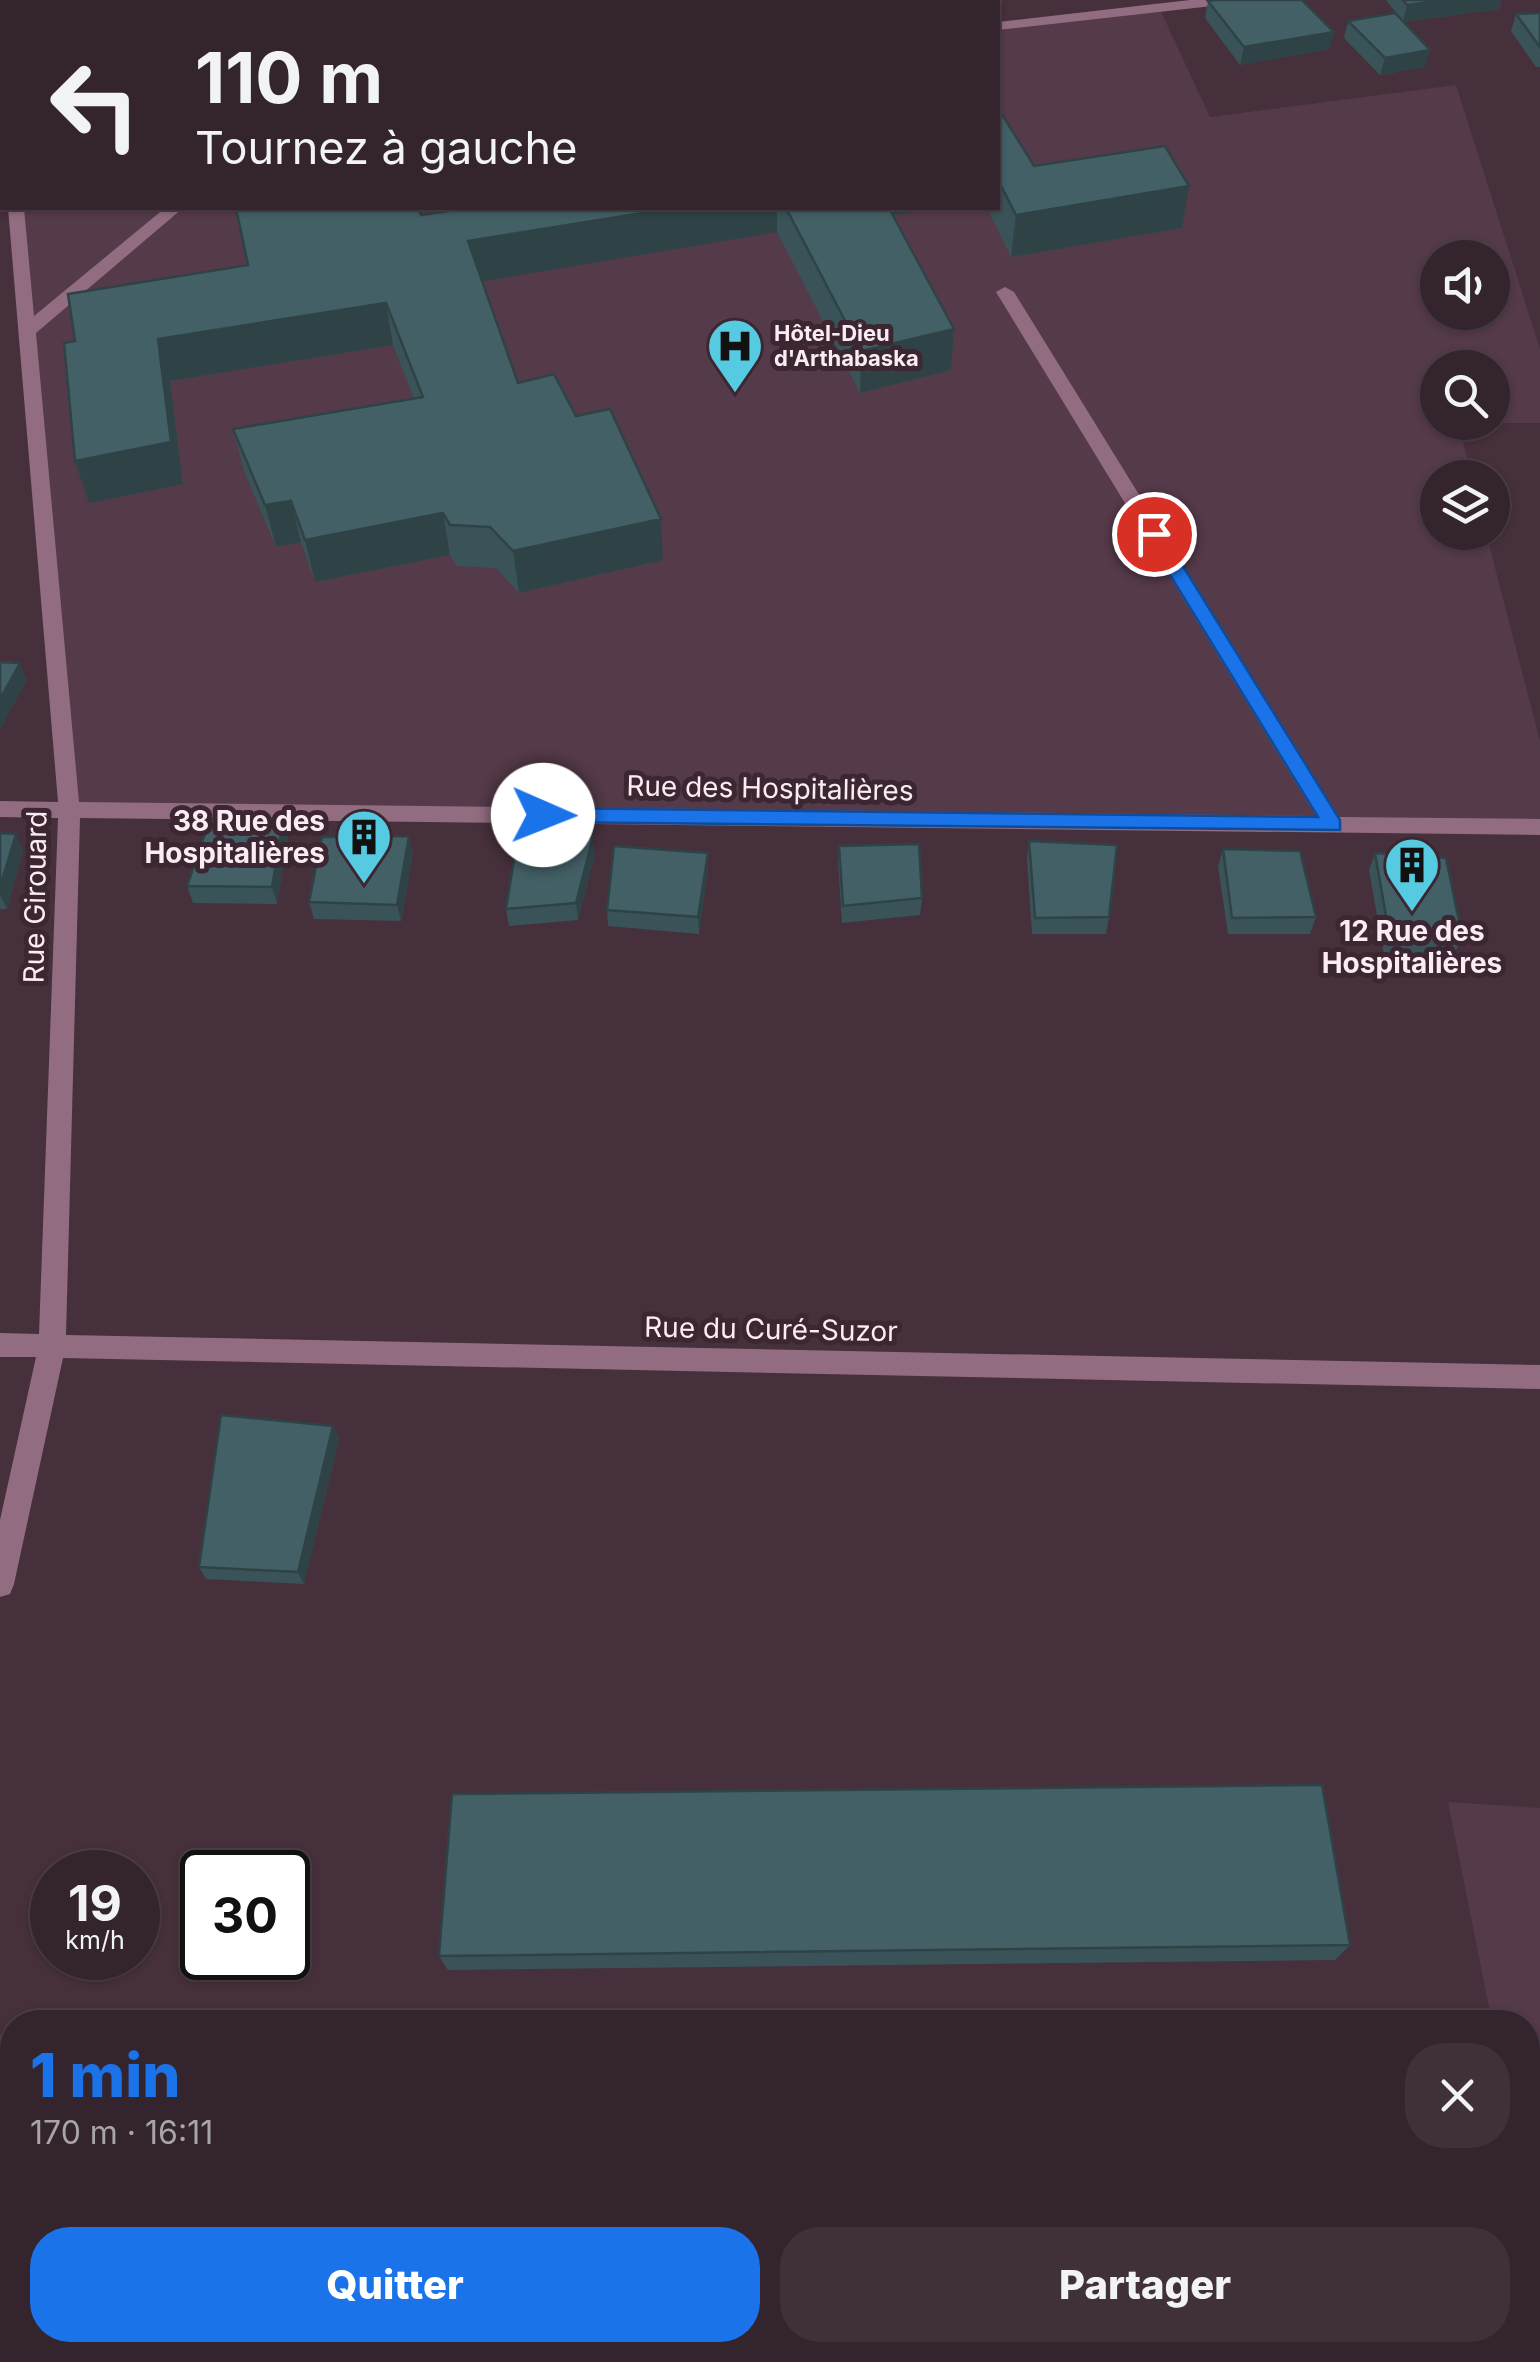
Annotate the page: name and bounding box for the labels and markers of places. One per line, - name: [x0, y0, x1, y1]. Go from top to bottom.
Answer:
- hospital icon: Hôtel-Dieu d'Arthabaska: [705, 316, 765, 395]
- place label: Hôtel-Dieu d'Arthabaska: [774, 320, 919, 371]
- pin: [1112, 492, 1197, 577]
- place label: 38 Rue des Hospitalières: [144, 804, 325, 870]
- building icon: 38 Rue des Hospitalières: [334, 807, 394, 886]
- building icon: 12 Rue des Hospitalières: [1382, 835, 1442, 914]
- place label: 12 Rue des Hospitalières: [1322, 914, 1502, 980]

